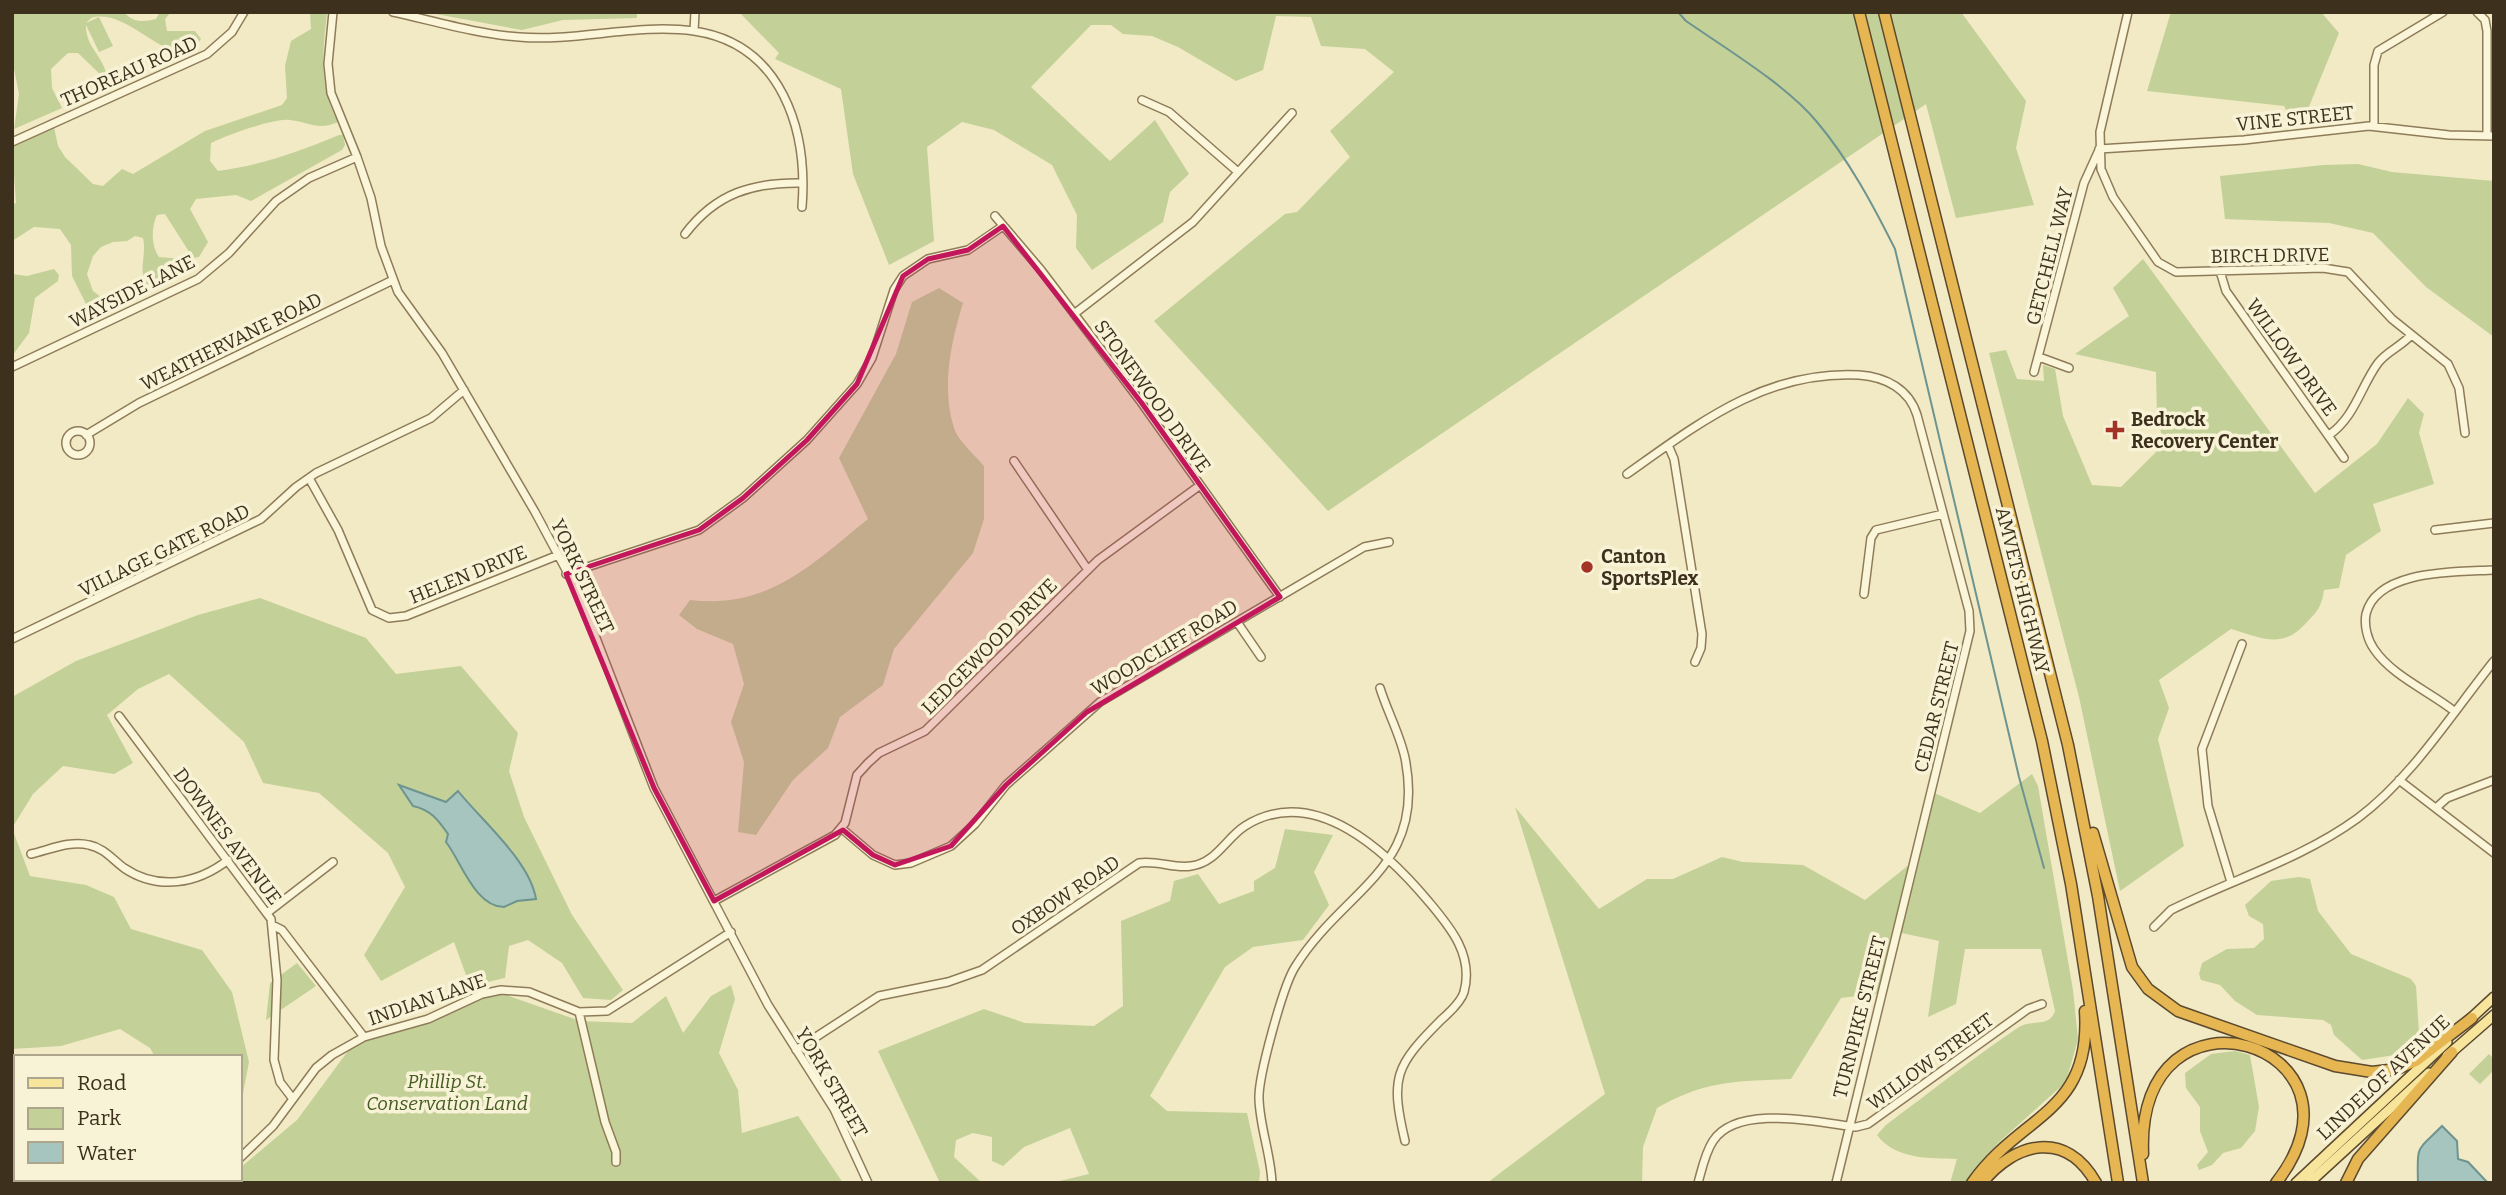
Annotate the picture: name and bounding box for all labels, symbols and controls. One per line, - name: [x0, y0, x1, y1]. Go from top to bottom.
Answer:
- street label: THOREAU ROAD: [57, 31, 201, 112]
- street label: VINE STREET: [2235, 101, 2355, 136]
- street label: GETCHELL WAY: [2021, 184, 2078, 327]
- street label: BIRCH DRIVE: [2210, 243, 2330, 268]
- street label: WAYSIDE LANE: [66, 250, 199, 333]
- street label: WEATHERVANE ROAD: [137, 288, 326, 395]
- street label: WILLOW DRIVE: [2241, 294, 2342, 420]
- street label: STONEWOOD DRIVE: [1090, 316, 1216, 477]
- place label: Bedrock Recovery Center: [2131, 408, 2279, 453]
- marker: Bedrock Recovery Center: [2105, 420, 2125, 440]
- street label: VILLAGE GATE ROAD: [75, 499, 253, 602]
- street label: AMVETS HIGHWAY: [1991, 504, 2055, 677]
- street label: YORK STREET: [546, 515, 619, 637]
- street label: HELEN DRIVE: [406, 540, 530, 609]
- place label: Canton SportsPlex: [1601, 545, 1698, 590]
- marker: Canton SportsPlex: [1579, 559, 1595, 575]
- street label: LEDGEWOOD DRIVE: [917, 574, 1062, 719]
- street label: WOODCLIFF ROAD: [1087, 595, 1242, 700]
- street label: CEDAR STREET: [1909, 639, 1964, 775]
- street label: DOWNES AVENUE: [169, 764, 286, 909]
- street label: OXBOW ROAD: [1006, 851, 1124, 940]
- street label: TURNPIKE STREET: [1828, 934, 1891, 1101]
- street label: INDIAN LANE: [365, 969, 489, 1030]
- street label: WILLOW STREET: [1863, 1008, 1998, 1115]
- street label: LINDELOF AVENUE: [2312, 1010, 2455, 1145]
- street label: YORK STREET: [791, 1023, 872, 1141]
- legend: [14, 1055, 242, 1181]
- text: Road: [77, 1070, 126, 1096]
- park label: Phillip St. Conservation Land: [366, 1070, 528, 1115]
- text: Park: [77, 1105, 121, 1131]
- text: Water: [77, 1140, 136, 1166]

